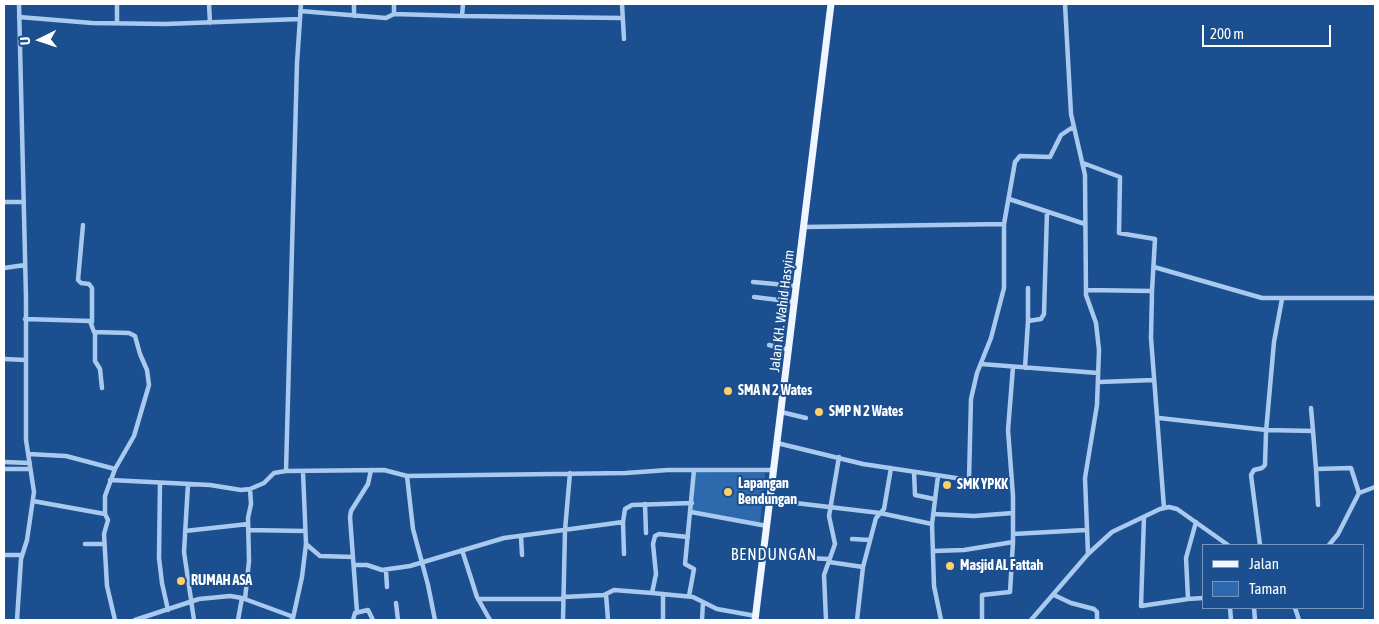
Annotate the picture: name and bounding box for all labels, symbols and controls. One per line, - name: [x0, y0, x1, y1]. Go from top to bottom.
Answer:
- north arrow: [15, 15, 65, 65]
- scale bar: [1204, 15, 1333, 47]
- text: 200 m: [1210, 25, 1244, 42]
- text: U: [17, 36, 33, 46]
- street label: Jalan KH. Wahid Hasyim: [766, 249, 798, 373]
- place label: SMA N 2 Wates: [738, 383, 812, 399]
- marker: SMA N 2 Wates: [722, 385, 734, 397]
- place label: SMP N 2 Wates: [829, 404, 903, 420]
- marker: SMP N 2 Wates: [813, 406, 825, 418]
- place label: Lapangan Bendungan: [738, 476, 797, 508]
- place label: SMK YPKK: [957, 477, 1008, 493]
- marker: SMK YPKK: [941, 479, 953, 491]
- marker: Lapangan Bendungan: [722, 486, 734, 498]
- legend: [1202, 544, 1364, 609]
- district label: BENDUNGAN: [730, 545, 818, 565]
- text: Jalan: [1249, 555, 1279, 572]
- place label: Masjid AL Fattah: [960, 558, 1043, 574]
- marker: Masjid AL Fattah: [944, 560, 956, 572]
- place label: RUMAH ASA: [191, 573, 252, 589]
- marker: RUMAH ASA: [175, 575, 187, 587]
- text: Taman: [1249, 580, 1287, 597]

